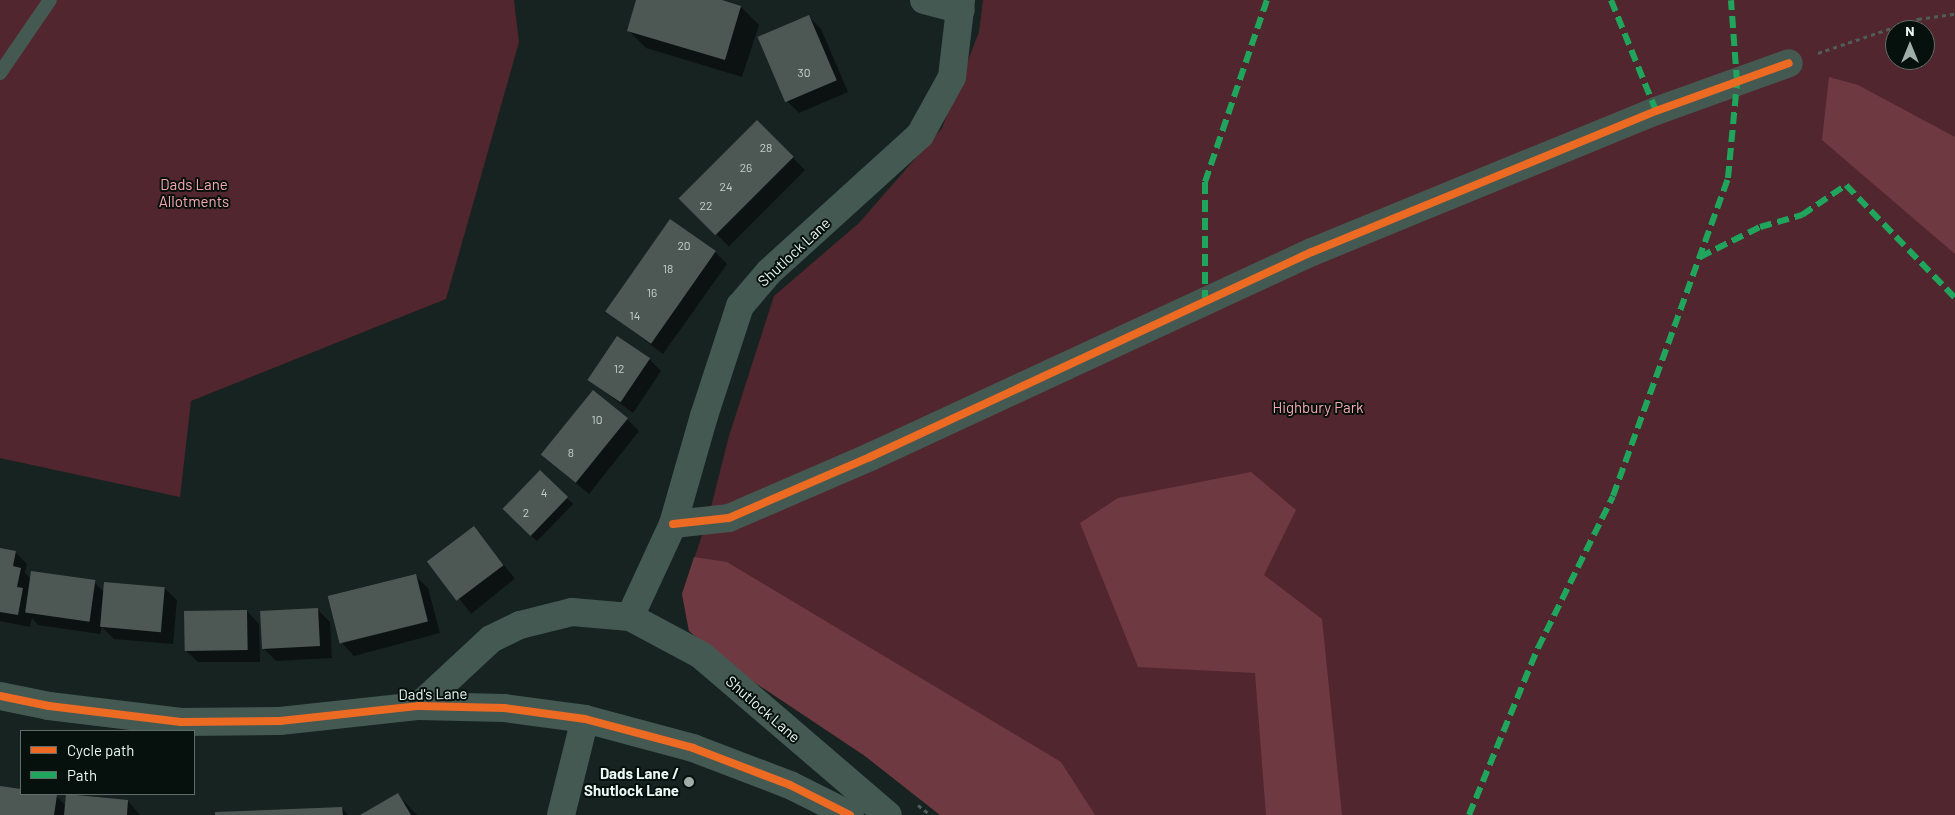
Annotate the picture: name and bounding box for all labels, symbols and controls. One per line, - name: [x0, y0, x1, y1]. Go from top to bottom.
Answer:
- north arrow: [1885, 20, 1935, 70]
- text: N: [1905, 22, 1915, 39]
- house number: 30: [798, 66, 810, 80]
- house number: 28: [760, 141, 772, 155]
- house number: 26: [740, 161, 752, 175]
- park label: Dads Lane Allotments: [159, 175, 229, 210]
- house number: 24: [719, 180, 733, 194]
- house number: 22: [700, 199, 712, 213]
- street label: Shutlock Lane: [754, 214, 834, 290]
- house number: 20: [677, 239, 691, 253]
- house number: 18: [663, 262, 673, 276]
- house number: 16: [647, 286, 657, 300]
- house number: 14: [630, 309, 640, 323]
- house number: 12: [614, 362, 624, 376]
- park label: Highbury Park: [1272, 399, 1364, 417]
- house number: 10: [592, 413, 602, 427]
- house number: 8: [568, 446, 574, 460]
- house number: 4: [541, 486, 547, 500]
- house number: 2: [523, 506, 529, 520]
- street label: Shutlock Lane: [722, 672, 804, 746]
- street label: Dad's Lane: [398, 684, 468, 704]
- legend: [20, 730, 195, 795]
- text: Cycle path: [67, 741, 134, 759]
- place label: Dads Lane / Shutlock Lane: [584, 764, 679, 799]
- text: Path: [67, 766, 97, 784]
- marker: Dads Lane / Shutlock Lane: [683, 776, 695, 788]

